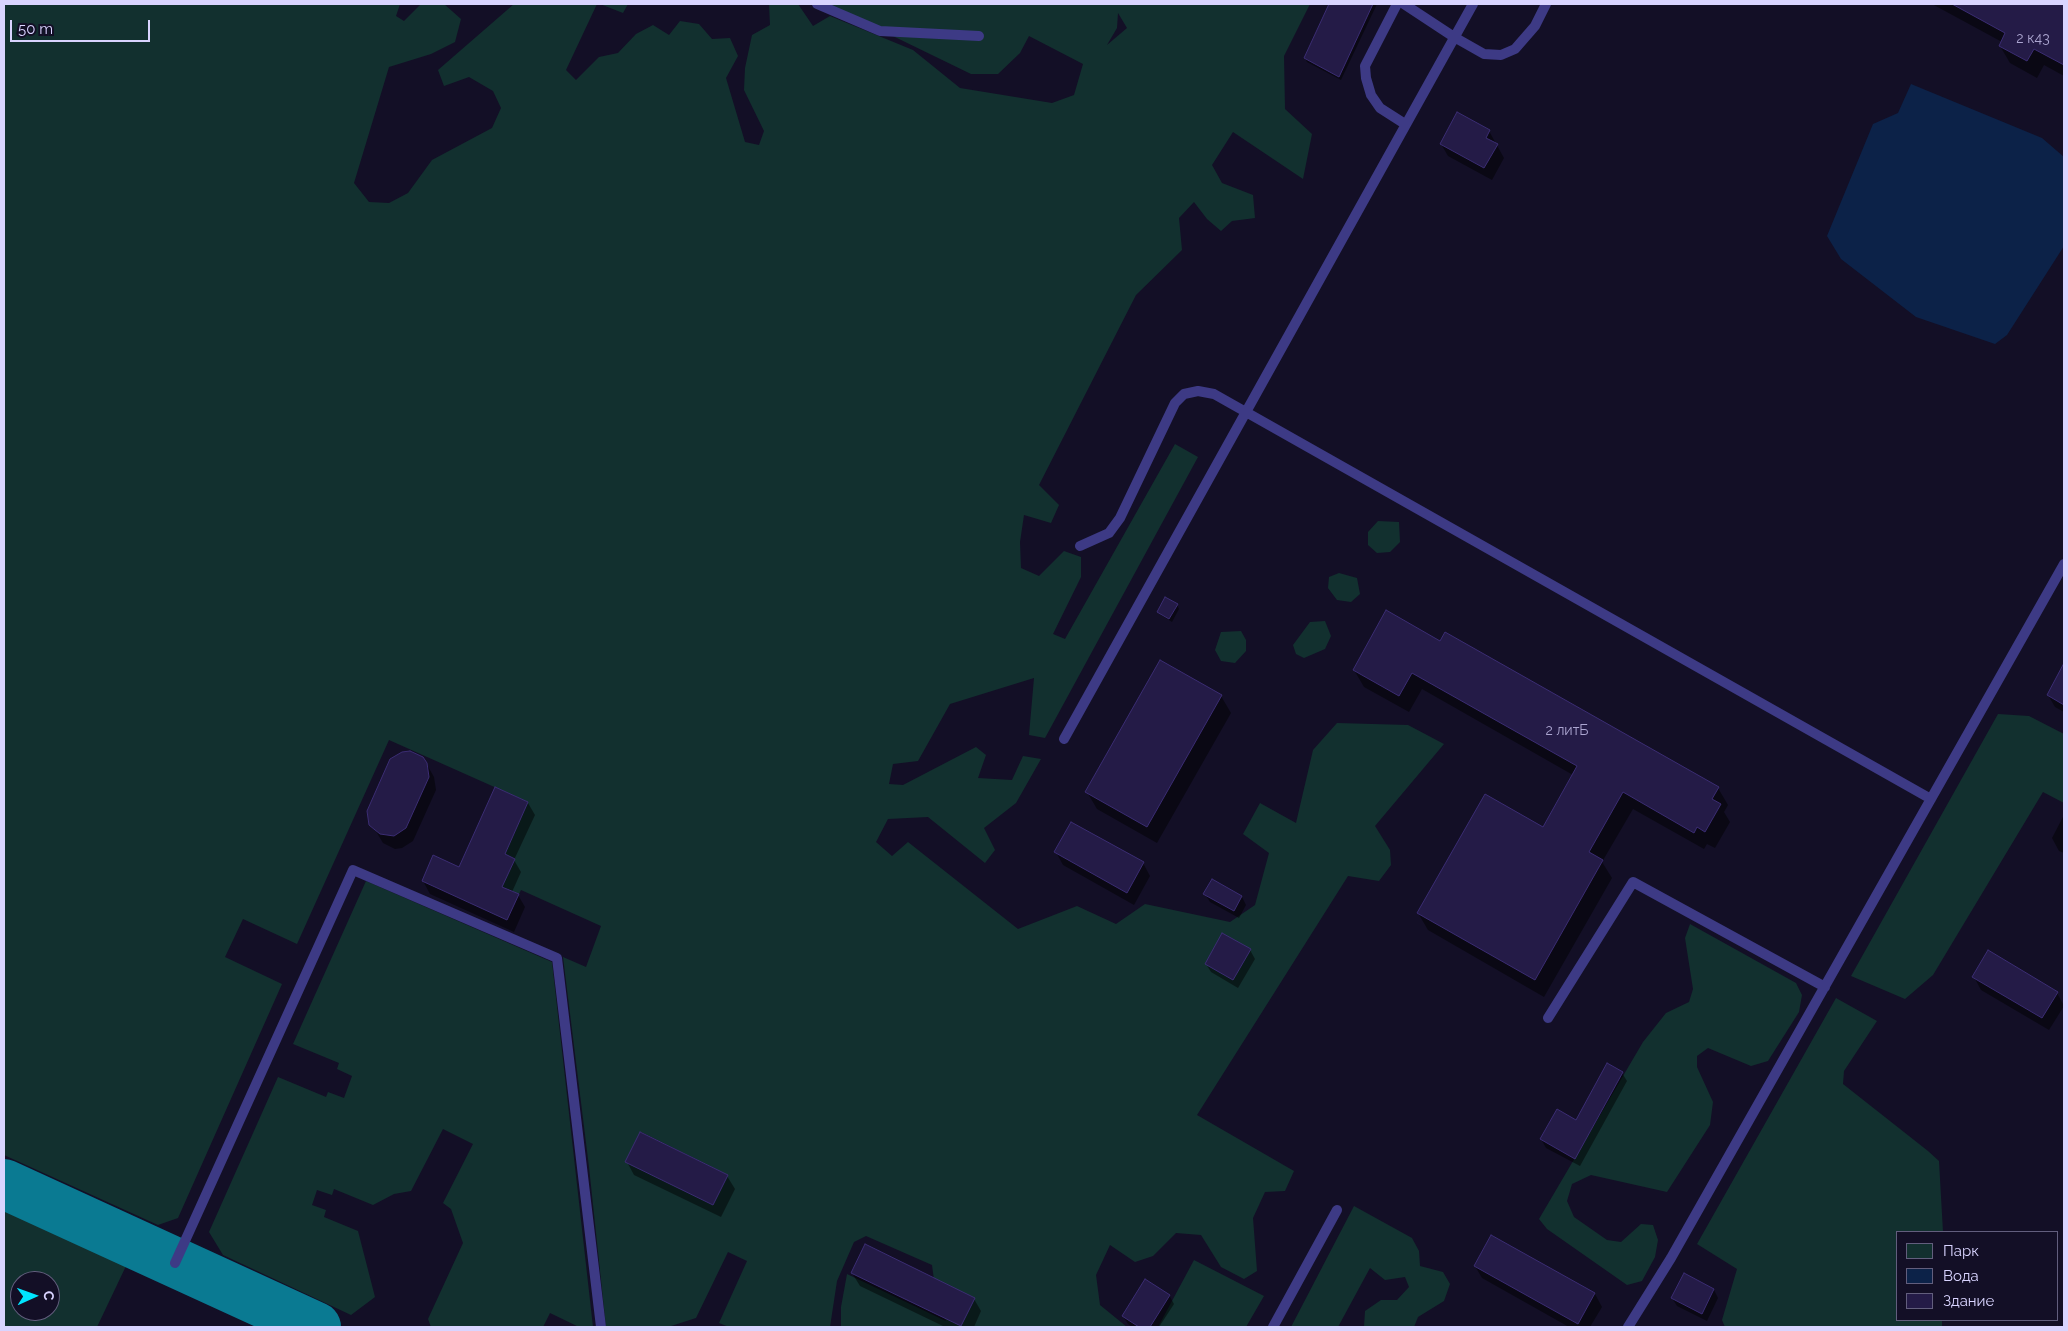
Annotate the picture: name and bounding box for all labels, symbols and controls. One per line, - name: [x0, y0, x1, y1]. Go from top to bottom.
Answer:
- scale bar: [12, 10, 152, 42]
- text: 50 m: [18, 20, 53, 38]
- house number: 2 к43: [2016, 31, 2050, 47]
- house number: 2 литБ: [1546, 723, 1588, 739]
- legend: [1896, 1231, 2058, 1321]
- text: Парк: [1943, 1242, 1979, 1260]
- text: Вода: [1943, 1267, 1979, 1285]
- north arrow: [10, 1271, 60, 1321]
- text: С: [41, 1290, 57, 1301]
- text: Здание: [1943, 1292, 1994, 1310]

